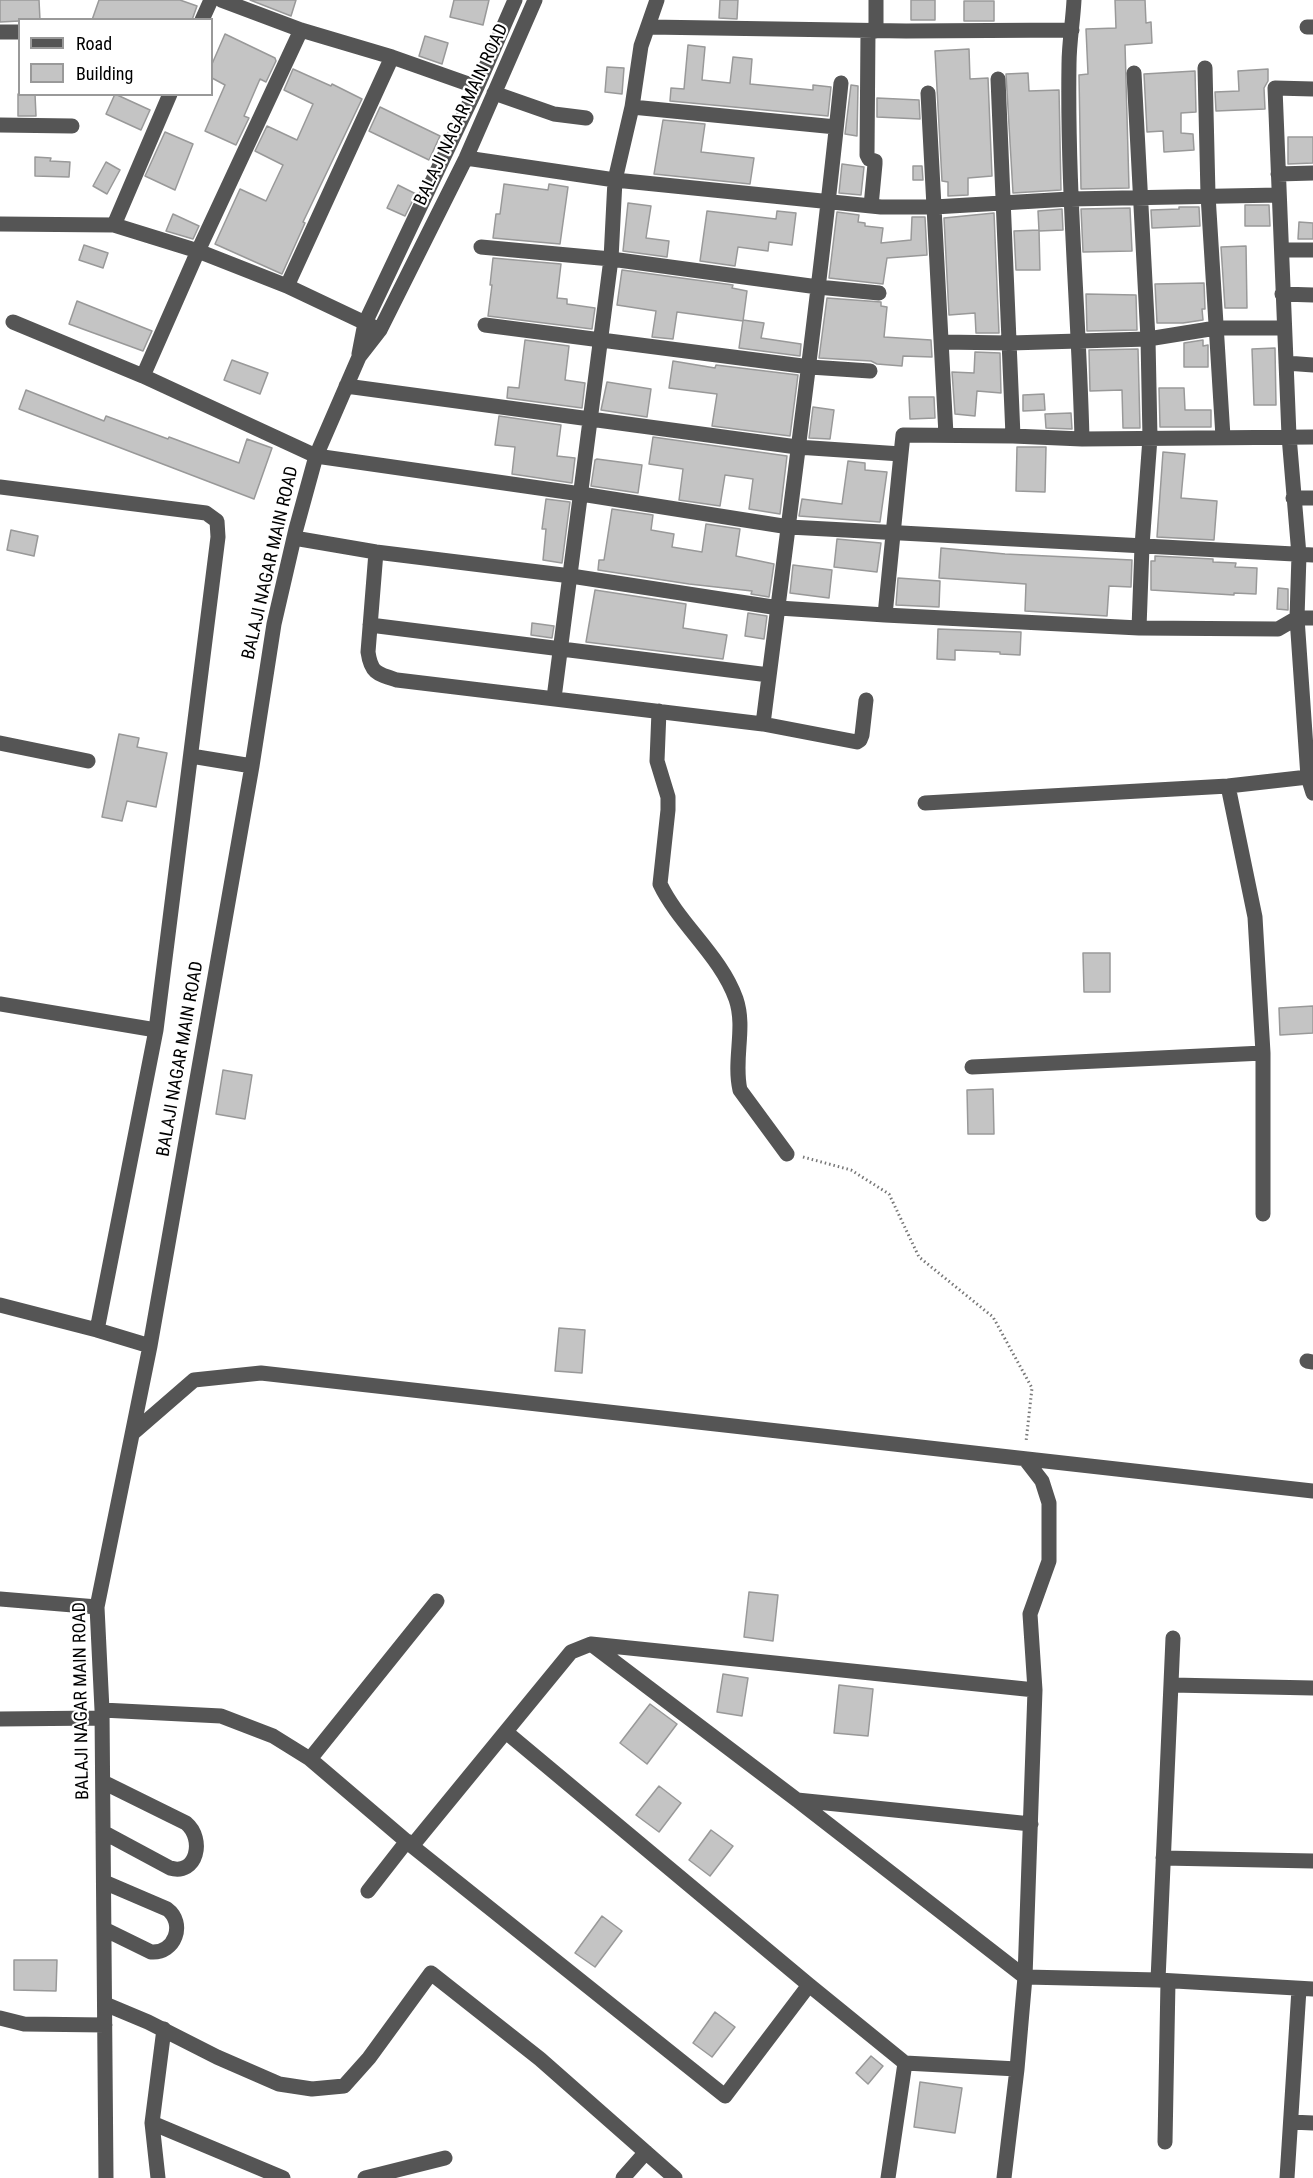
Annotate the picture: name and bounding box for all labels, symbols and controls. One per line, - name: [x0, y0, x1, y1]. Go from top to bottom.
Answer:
- legend: [18, 18, 213, 96]
- street label: BALAJI NAGAR MAIN ROAD: [410, 21, 514, 209]
- text: Road: [76, 33, 112, 54]
- text: Building: [76, 63, 133, 84]
- street label: BALAJI NAGAR MAIN ROAD: [238, 464, 304, 662]
- street label: BALAJI NAGAR MAIN ROAD: [153, 960, 209, 1158]
- street label: BALAJI NAGAR MAIN ROAD: [69, 1602, 95, 1800]

